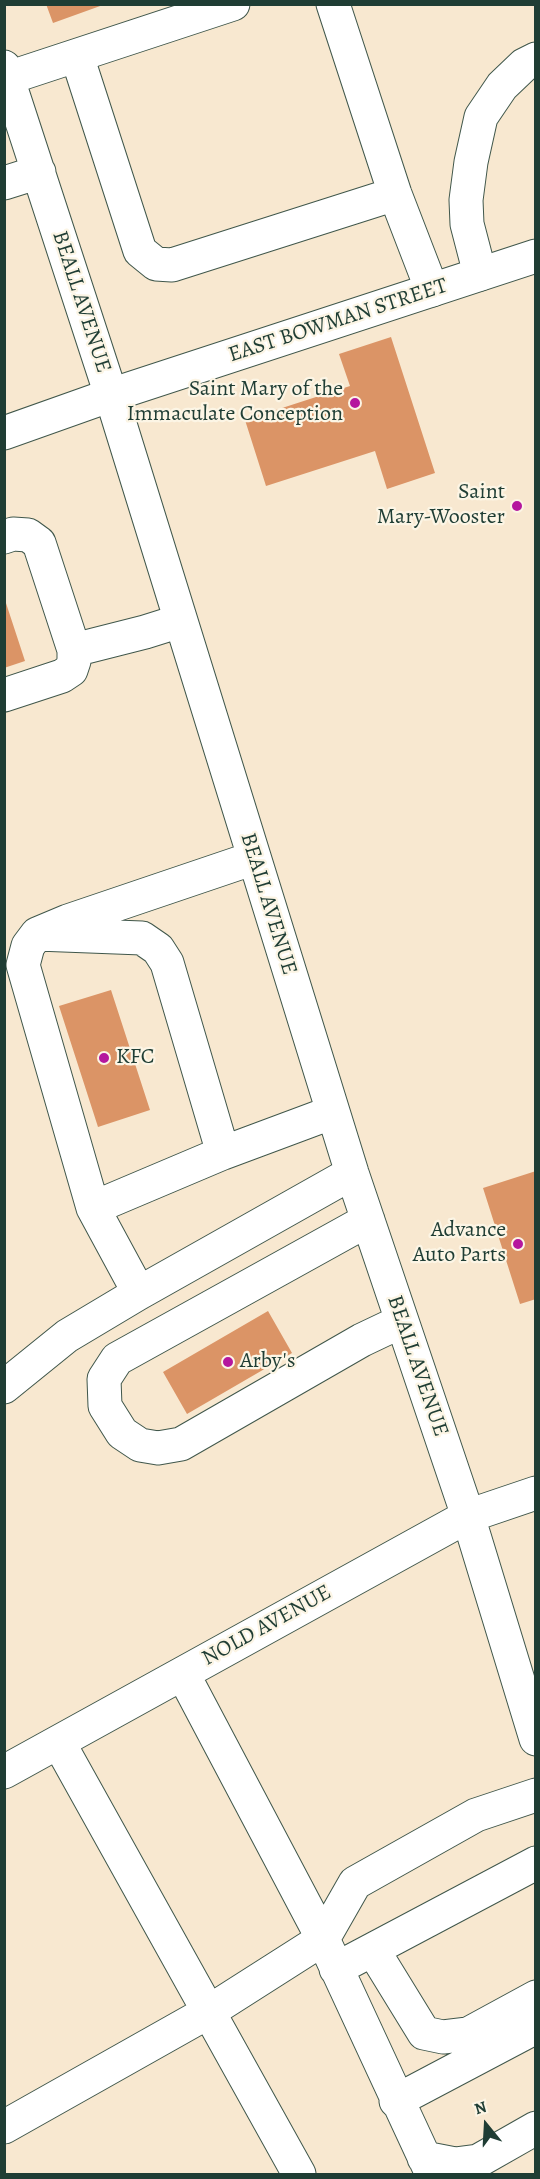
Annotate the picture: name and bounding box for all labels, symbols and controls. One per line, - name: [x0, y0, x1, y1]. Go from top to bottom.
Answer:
- street label: BEALL AVENUE: [46, 228, 116, 376]
- street label: EAST BOWMAN STREET: [225, 273, 451, 369]
- place label: Saint Mary of the Immaculate Conception: [127, 377, 343, 428]
- marker: Saint Mary of the Immaculate Conception: [348, 396, 362, 410]
- place label: Saint Mary-Wooster: [377, 480, 505, 532]
- marker: Saint Mary-Wooster: [510, 499, 524, 513]
- street label: BEALL AVENUE: [234, 830, 302, 978]
- place label: KFC: [116, 1045, 155, 1071]
- marker: KFC: [97, 1051, 111, 1065]
- place label: Advance Auto Parts: [413, 1218, 506, 1270]
- marker: Advance Auto Parts: [511, 1237, 525, 1251]
- street label: BEALL AVENUE: [381, 1292, 453, 1440]
- place label: Arby's: [240, 1349, 296, 1375]
- marker: Arby's: [221, 1355, 235, 1369]
- street label: NOLD AVENUE: [198, 1580, 336, 1672]
- north arrow: [456, 2095, 516, 2155]
- text: N: [471, 2096, 489, 2120]

